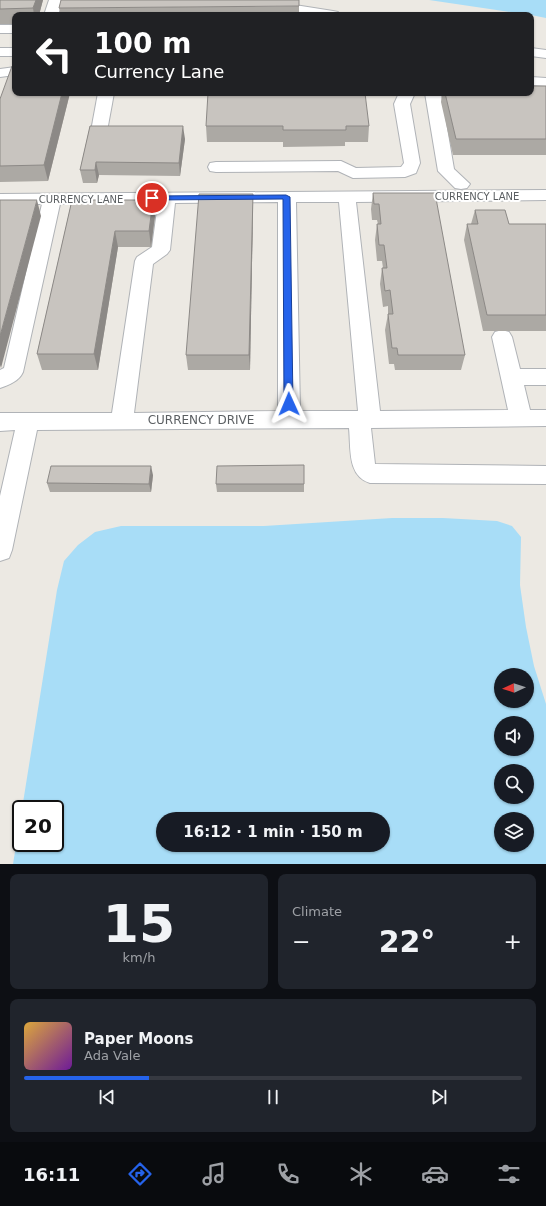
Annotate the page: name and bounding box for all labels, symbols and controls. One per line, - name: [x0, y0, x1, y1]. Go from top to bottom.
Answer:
- text: 100 m: [94, 27, 191, 60]
- icon: left: [28, 28, 80, 80]
- text: Currency Lane: [94, 61, 224, 82]
- pin: [135, 181, 169, 215]
- icon: arrive: [141, 187, 163, 209]
- street label: CURRENCY LANE: [435, 191, 519, 202]
- street label: CURRENCY LANE: [39, 194, 123, 205]
- position arrow: [268, 383, 310, 425]
- street label: CURRENCY DRIVE: [148, 413, 254, 427]
- north arrow: [494, 668, 534, 708]
- map controls: [494, 668, 534, 852]
- button: sound: [494, 716, 534, 756]
- button: search: [494, 764, 534, 804]
- speed limit sign: 20: [12, 800, 64, 852]
- button: layers: [494, 812, 534, 852]
- text: 16:12 · 1 min · 150 m: [183, 823, 363, 841]
- text: 15: [103, 894, 175, 954]
- text: Climate: [292, 904, 342, 919]
- text: 22°: [379, 924, 435, 959]
- text: −: [292, 929, 310, 954]
- text: +: [504, 929, 522, 954]
- text: km/h: [123, 950, 155, 965]
- text: Paper Moons: [84, 1030, 193, 1048]
- text: Ada Vale: [84, 1048, 140, 1063]
- icon: previous: [96, 1086, 118, 1108]
- icon: pause: [262, 1086, 284, 1108]
- icon: next: [428, 1086, 450, 1108]
- icon: directions: [126, 1160, 154, 1188]
- icon: music: [200, 1160, 228, 1188]
- icon: phone: [274, 1160, 302, 1188]
- icon: climate: [347, 1160, 375, 1188]
- icon: car: [421, 1160, 449, 1188]
- icon: filters: [495, 1160, 523, 1188]
- text: 16:11: [23, 1164, 80, 1185]

